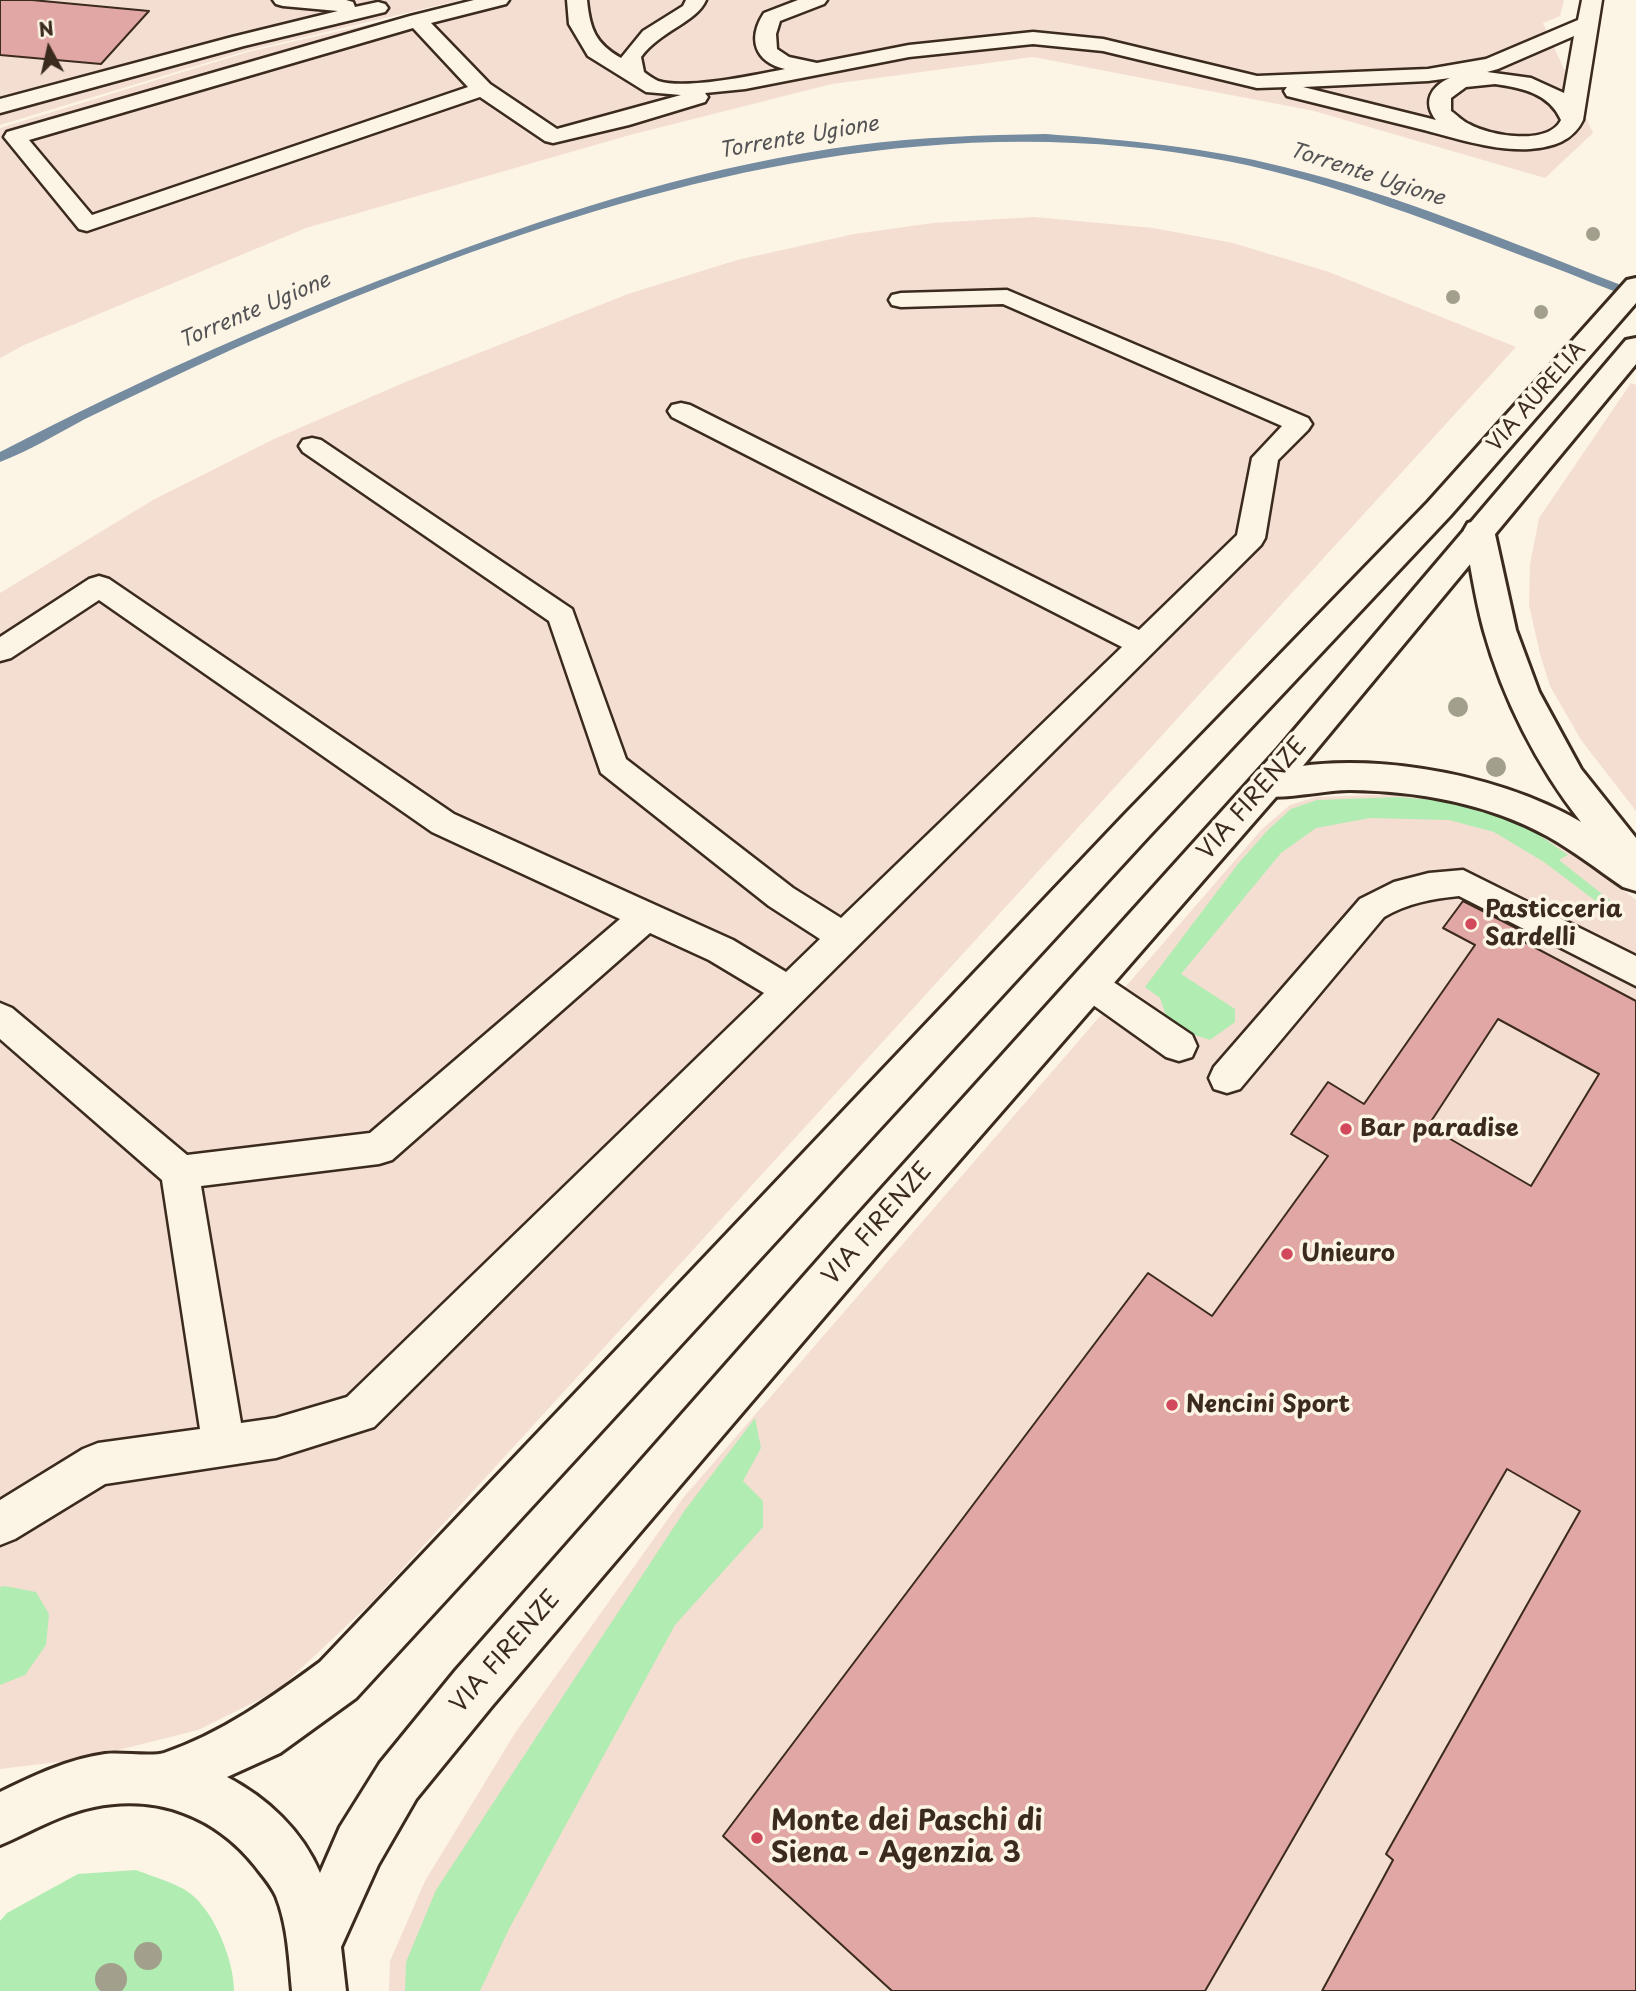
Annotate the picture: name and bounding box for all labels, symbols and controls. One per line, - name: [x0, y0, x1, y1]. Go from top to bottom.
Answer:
- text: N: [37, 13, 55, 43]
- north arrow: [14, 14, 84, 84]
- water label: Torrente Ugione: [717, 112, 881, 164]
- water label: Torrente Ugione: [1286, 138, 1448, 212]
- water label: Torrente Ugione: [176, 268, 334, 354]
- street label: VIA AURELIA: [1483, 337, 1591, 457]
- street label: VIA FIRENZE: [1192, 732, 1314, 866]
- place label: Pasticceria Sardelli: [1485, 896, 1622, 952]
- marker: Pasticceria Sardelli: [1463, 916, 1479, 932]
- place label: Bar paradise: [1360, 1115, 1519, 1143]
- marker: Bar paradise: [1338, 1121, 1354, 1137]
- street label: VIA FIRENZE: [817, 1157, 939, 1291]
- place label: Unieuro: [1301, 1240, 1395, 1268]
- marker: Unieuro: [1279, 1246, 1295, 1262]
- place label: Nencini Sport: [1186, 1391, 1350, 1419]
- marker: Nencini Sport: [1164, 1397, 1180, 1413]
- street label: VIA FIRENZE: [445, 1585, 567, 1719]
- place label: Monte dei Paschi di Siena - Agenzia 3: [771, 1805, 1043, 1871]
- marker: Monte dei Paschi di Siena - Agenzia 3: [749, 1830, 765, 1846]

